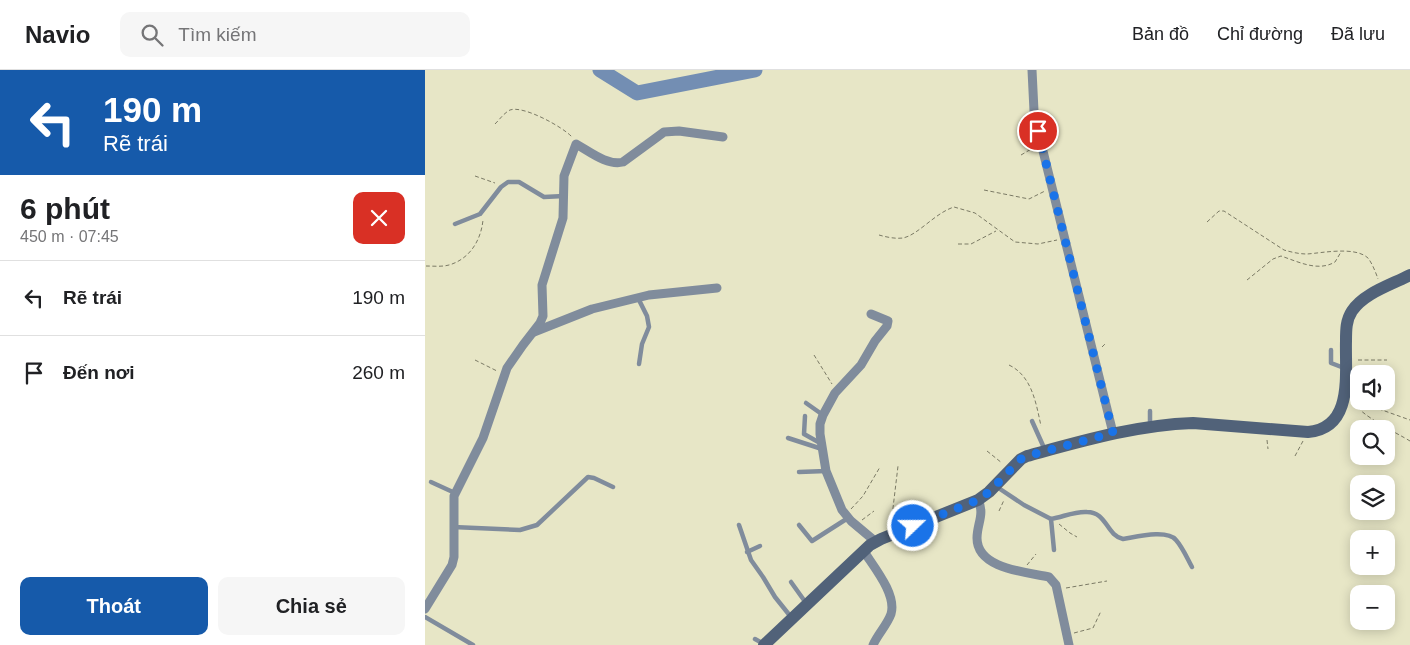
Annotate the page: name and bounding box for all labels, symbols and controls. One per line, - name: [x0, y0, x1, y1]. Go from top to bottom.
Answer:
- search box: [120, 12, 470, 57]
- text: Navio: [25, 21, 90, 48]
- icon: search: [138, 21, 166, 49]
- text: Tìm kiếm: [178, 24, 256, 45]
- text: Bản đồ: [1132, 24, 1189, 44]
- text: Chỉ đường: [1217, 24, 1303, 44]
- text: Đã lưu: [1331, 24, 1385, 44]
- icon: left: [20, 90, 85, 155]
- text: 190 m: [103, 90, 202, 129]
- pin: [1017, 110, 1059, 152]
- icon: arrive: [1024, 117, 1052, 145]
- text: Rẽ trái: [103, 131, 168, 156]
- text: 6 phút: [20, 192, 110, 225]
- button: close: [353, 192, 405, 244]
- text: 450 m · 07:45: [20, 228, 119, 245]
- icon: left: [20, 284, 48, 312]
- text: Rẽ trái: [63, 287, 122, 308]
- text: 190 m: [352, 287, 405, 308]
- icon: arrive: [20, 359, 48, 387]
- text: Đến nơi: [63, 362, 135, 383]
- text: 260 m: [352, 362, 405, 383]
- map controls: [1350, 365, 1395, 630]
- button: sound: [1350, 365, 1395, 410]
- button: search: [1350, 420, 1395, 465]
- button: layers: [1350, 475, 1395, 520]
- position arrow: [886, 499, 938, 551]
- button: +: [1350, 530, 1395, 575]
- button: Thoát: [20, 577, 208, 635]
- button: Chia sẻ: [218, 577, 405, 635]
- button: −: [1350, 585, 1395, 630]

